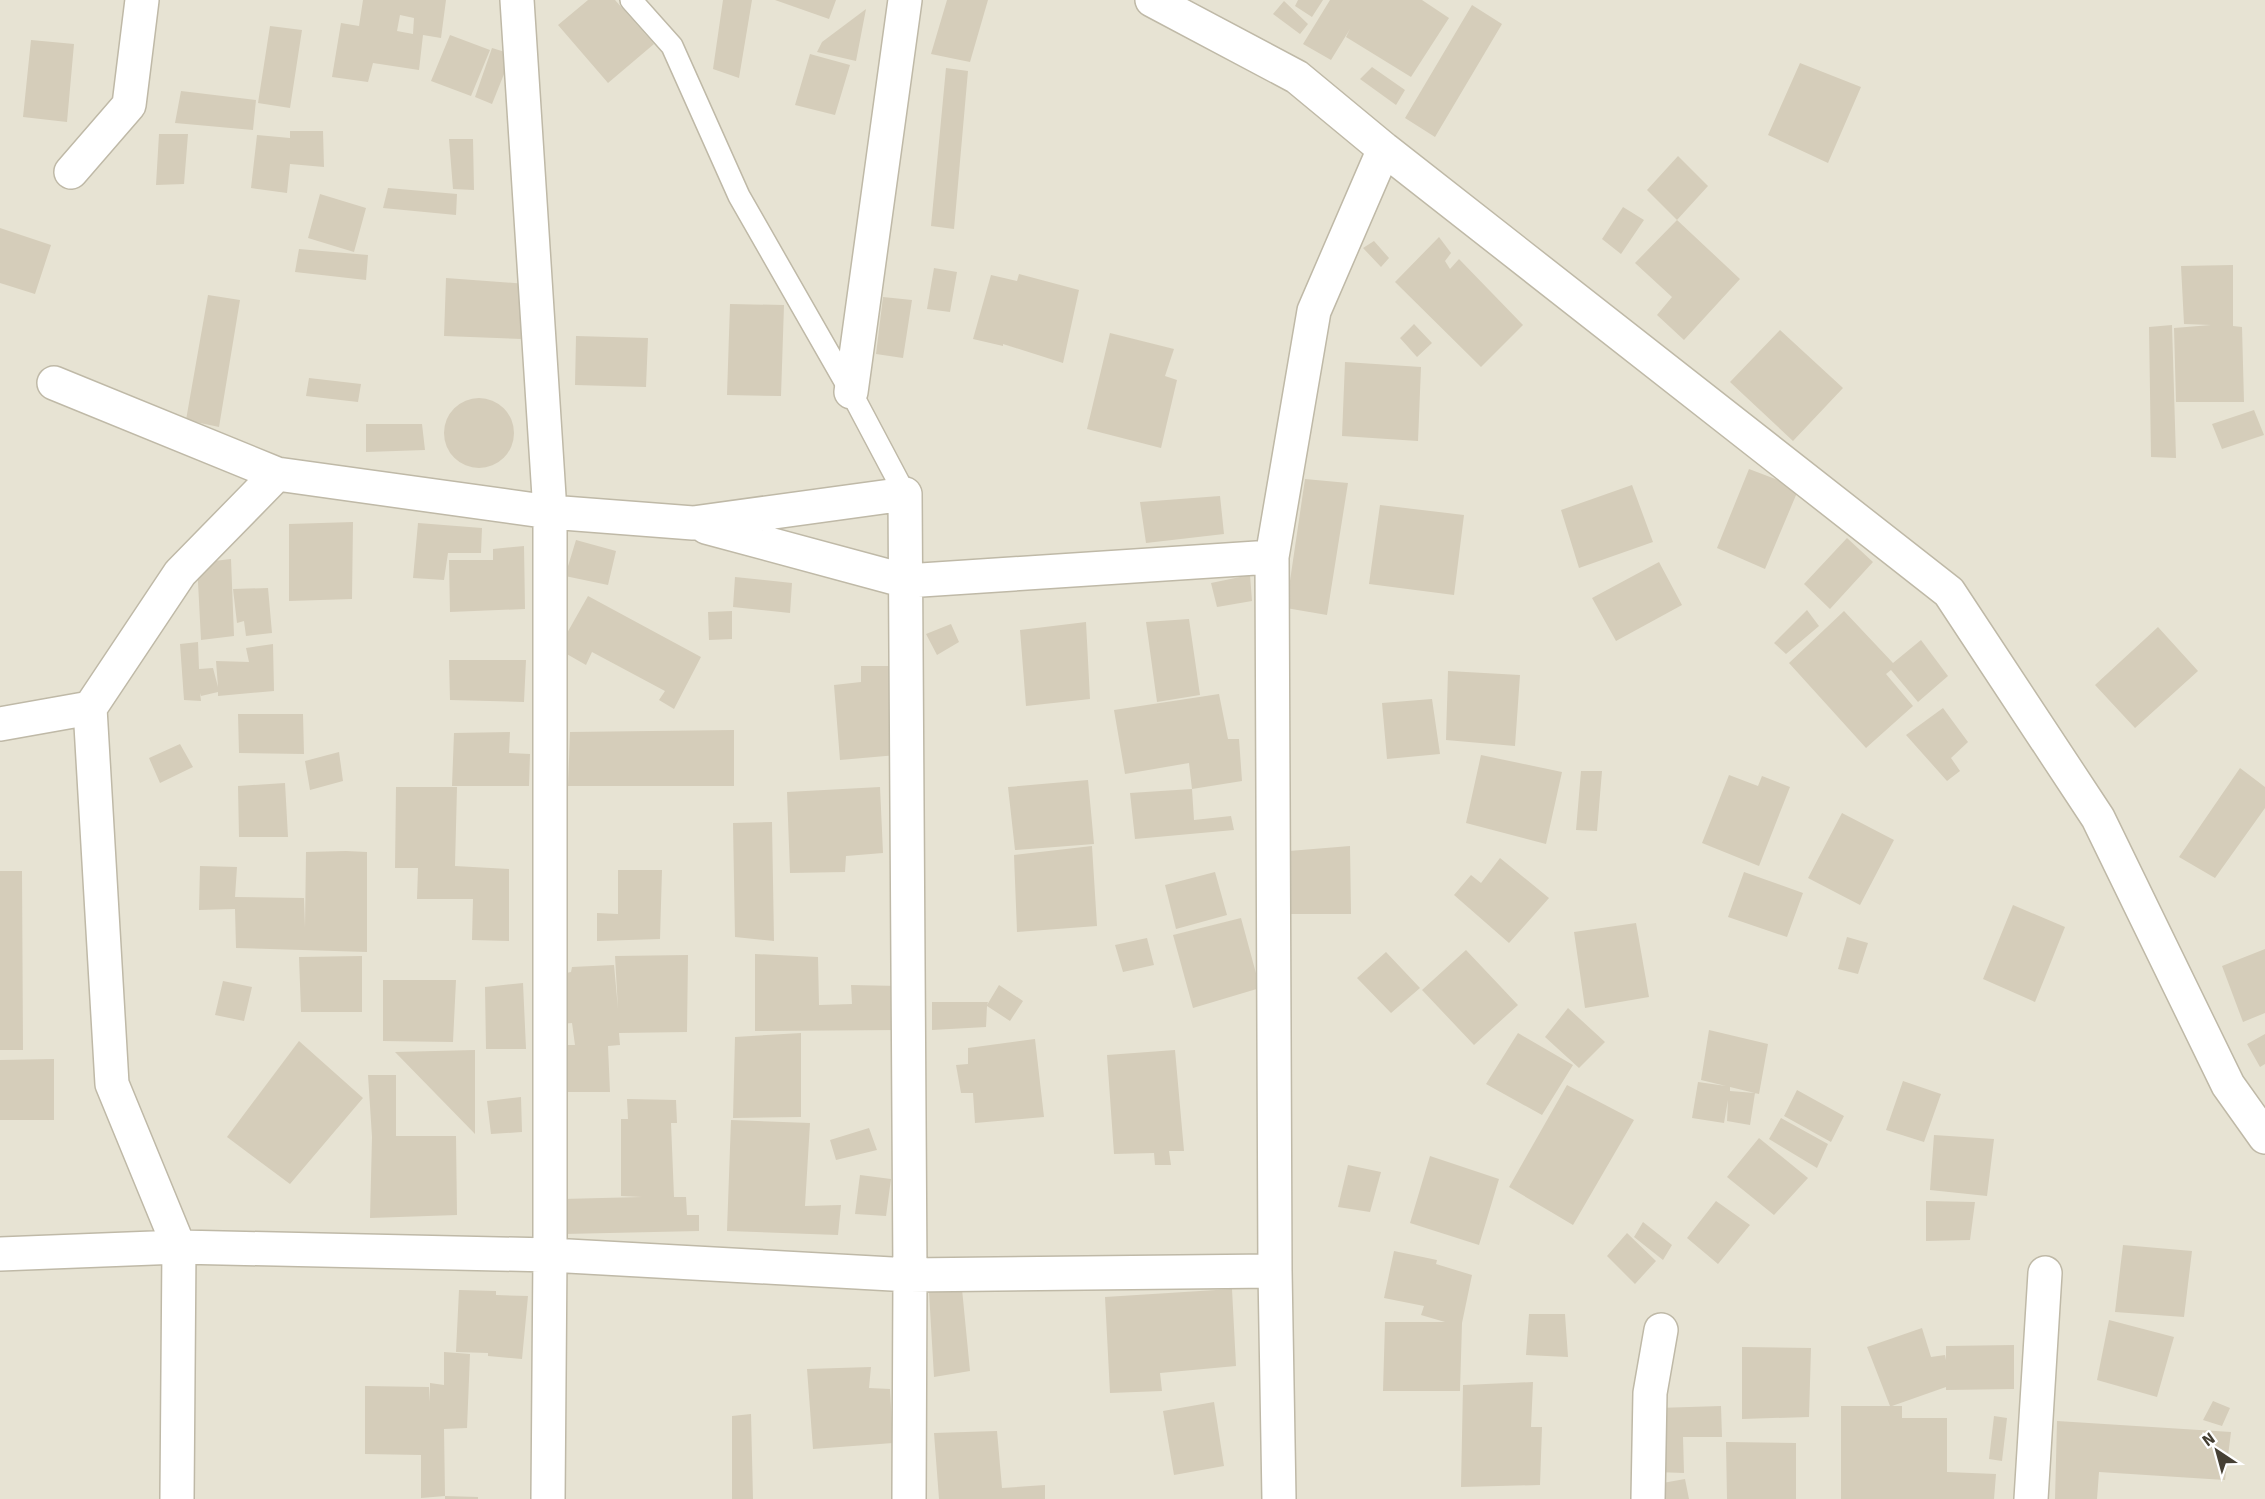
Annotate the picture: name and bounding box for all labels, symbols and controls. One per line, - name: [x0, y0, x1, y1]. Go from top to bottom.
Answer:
- north arrow: [2187, 1421, 2247, 1481]
- text: N: [2198, 1428, 2219, 1451]

